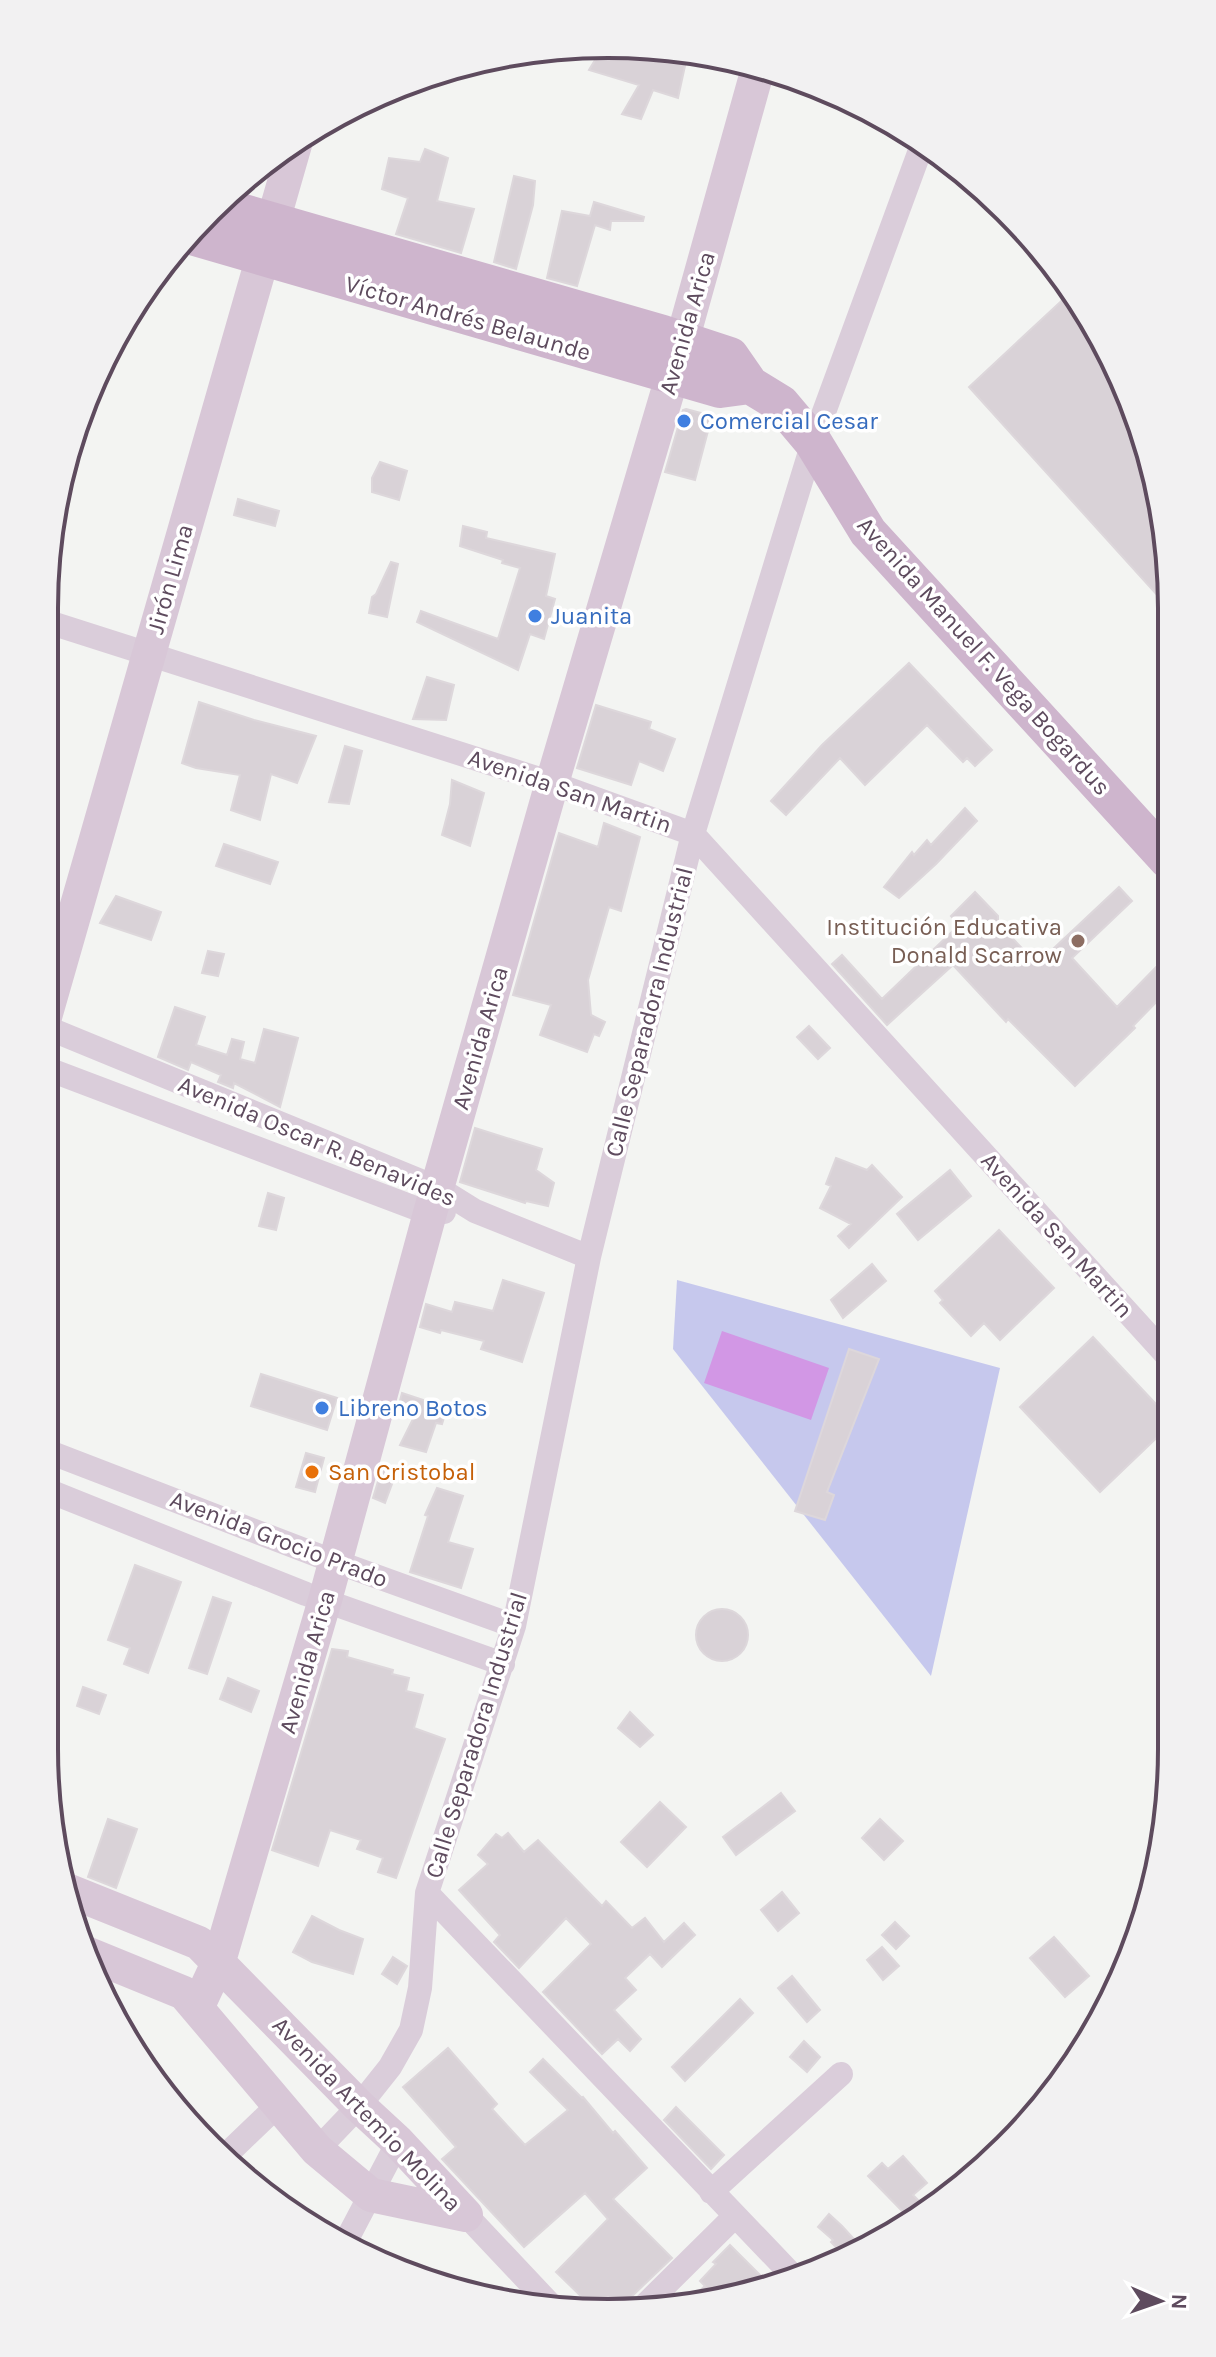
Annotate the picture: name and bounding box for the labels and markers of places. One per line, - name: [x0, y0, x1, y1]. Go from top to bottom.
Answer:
- place label: Comercial Cesar: [700, 407, 878, 435]
- marker: Comercial Cesar: [675, 412, 693, 430]
- place label: Juanita: [551, 602, 632, 630]
- marker: Juanita: [526, 607, 544, 625]
- place label: Institución Educativa Donald Scarrow: [826, 913, 1062, 969]
- marker: Institución Educativa Donald Scarrow: [1069, 932, 1087, 950]
- place label: Libreno Botos: [338, 1394, 488, 1422]
- marker: Libreno Botos: [313, 1399, 331, 1417]
- place label: San Cristobal: [328, 1458, 475, 1486]
- marker: San Cristobal: [303, 1463, 321, 1481]

